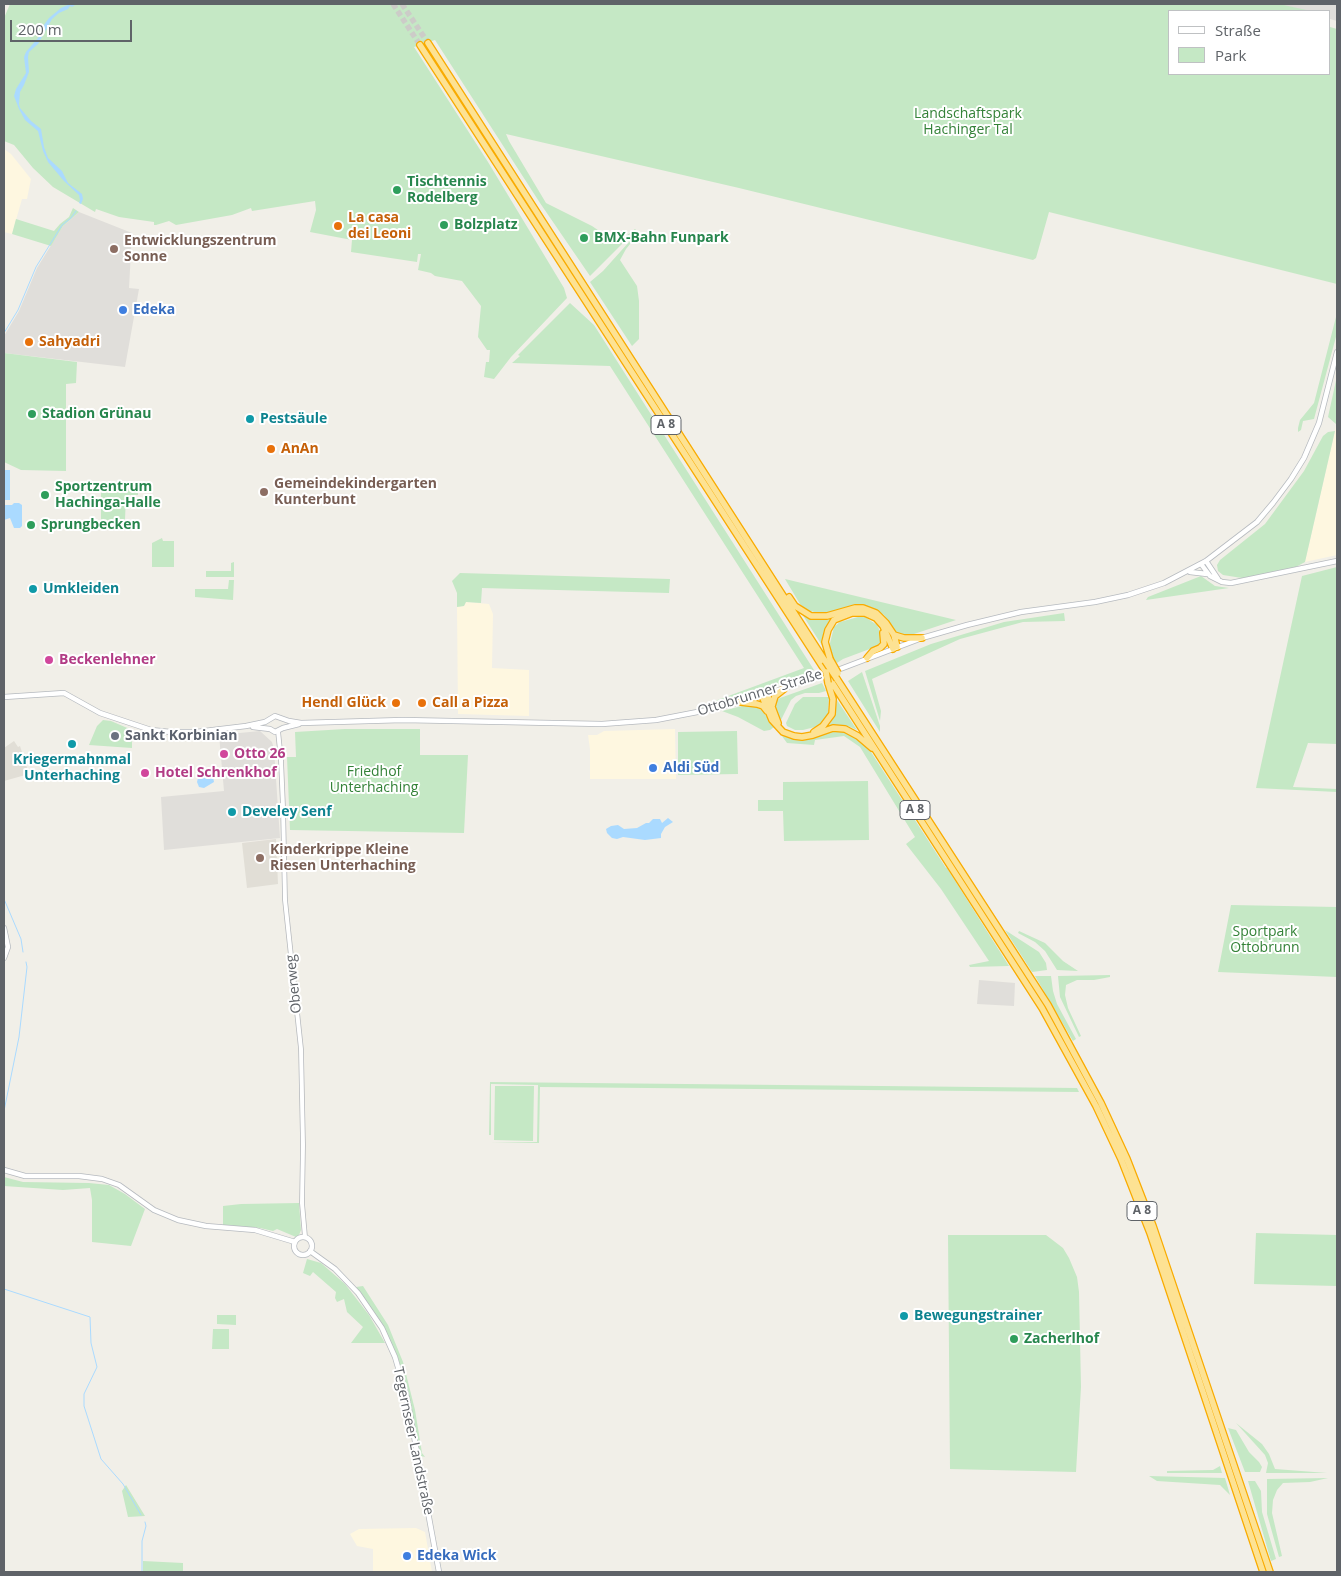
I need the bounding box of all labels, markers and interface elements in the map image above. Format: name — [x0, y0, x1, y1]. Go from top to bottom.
scale bar — [12, 10, 135, 42]
legend — [1168, 10, 1331, 75]
text: 200 m — [18, 19, 62, 39]
text: Straße — [1215, 20, 1261, 40]
text: Park — [1215, 45, 1246, 65]
park label: Landschaftspark Hachinger Tal — [914, 106, 1022, 138]
place label: Tischtennis Rodelberg — [407, 174, 487, 206]
marker: Tischtennis Rodelberg — [391, 184, 403, 196]
place label: La casa dei Leoni — [348, 210, 411, 242]
place label: Bolzplatz — [454, 217, 518, 233]
marker: Bolzplatz — [438, 219, 450, 231]
marker: La casa dei Leoni — [332, 220, 344, 232]
place label: BMX-Bahn Funpark — [594, 230, 729, 246]
marker: BMX-Bahn Funpark — [578, 232, 590, 244]
place label: Entwicklungszentrum Sonne — [124, 233, 276, 266]
marker: Entwicklungszentrum Sonne — [108, 243, 120, 255]
place label: Edeka — [133, 302, 175, 318]
marker: Edeka — [117, 304, 129, 316]
place label: Sahyadri — [39, 334, 100, 350]
marker: Sahyadri — [23, 336, 35, 348]
place label: Stadion Grünau — [42, 406, 151, 422]
marker: Stadion Grünau — [26, 408, 38, 420]
place label: Pestsäule — [260, 411, 327, 427]
marker: Pestsäule — [244, 413, 256, 425]
road number: A 8 — [651, 416, 681, 434]
place label: AnAn — [281, 441, 319, 457]
marker: AnAn — [265, 443, 277, 455]
place label: Gemeindekindergarten Kunterbunt — [274, 476, 437, 508]
place label: Sportzentrum Hachinga-Halle — [55, 479, 161, 512]
marker: Gemeindekindergarten Kunterbunt — [258, 486, 270, 498]
marker: Sportzentrum Hachinga-Halle — [39, 489, 51, 501]
place label: Sprungbecken — [41, 517, 141, 533]
marker: Sprungbecken — [25, 519, 37, 531]
place label: Umkleiden — [43, 581, 119, 597]
marker: Umkleiden — [27, 583, 39, 595]
place label: Beckenlehner — [59, 652, 156, 668]
marker: Beckenlehner — [43, 654, 55, 666]
street label: Ottobrunner Straße — [696, 666, 824, 720]
place label: Hendl Glück — [302, 695, 386, 711]
place label: Call a Pizza — [432, 695, 509, 711]
marker: Hendl Glück — [390, 697, 402, 709]
marker: Call a Pizza — [416, 697, 428, 709]
place label: Sankt Korbinian — [125, 728, 237, 744]
marker: Sankt Korbinian — [109, 730, 121, 742]
marker: Kriegermahnmal Unterhaching — [66, 738, 78, 750]
place label: Otto 26 — [234, 746, 286, 762]
marker: Otto 26 — [218, 748, 230, 760]
place label: Kriegermahnmal Unterhaching — [13, 752, 131, 784]
place label: Aldi Süd — [663, 760, 719, 776]
marker: Aldi Süd — [647, 762, 659, 774]
park label: Friedhof Unterhaching — [330, 764, 418, 796]
place label: Hotel Schrenkhof — [155, 765, 277, 781]
marker: Hotel Schrenkhof — [139, 767, 151, 779]
road number: A 8 — [900, 800, 930, 820]
place label: Develey Senf — [242, 804, 332, 820]
marker: Develey Senf — [226, 806, 238, 818]
place label: Kinderkrippe Kleine Riesen Unterhaching — [270, 842, 416, 874]
marker: Kinderkrippe Kleine Riesen Unterhaching — [254, 852, 266, 864]
park label: Sportpark Ottobrunn — [1230, 924, 1300, 956]
street label: Oberweg — [283, 954, 305, 1014]
road number: A 8 — [1127, 1202, 1157, 1220]
place label: Bewegungstrainer — [914, 1308, 1042, 1324]
marker: Bewegungstrainer — [898, 1310, 910, 1322]
place label: Zacherlhof — [1024, 1331, 1099, 1347]
marker: Zacherlhof — [1008, 1333, 1020, 1345]
street label: Tegernseer Landstraße — [389, 1365, 437, 1517]
place label: Edeka Wick — [417, 1548, 496, 1564]
marker: Edeka Wick — [401, 1550, 413, 1562]

